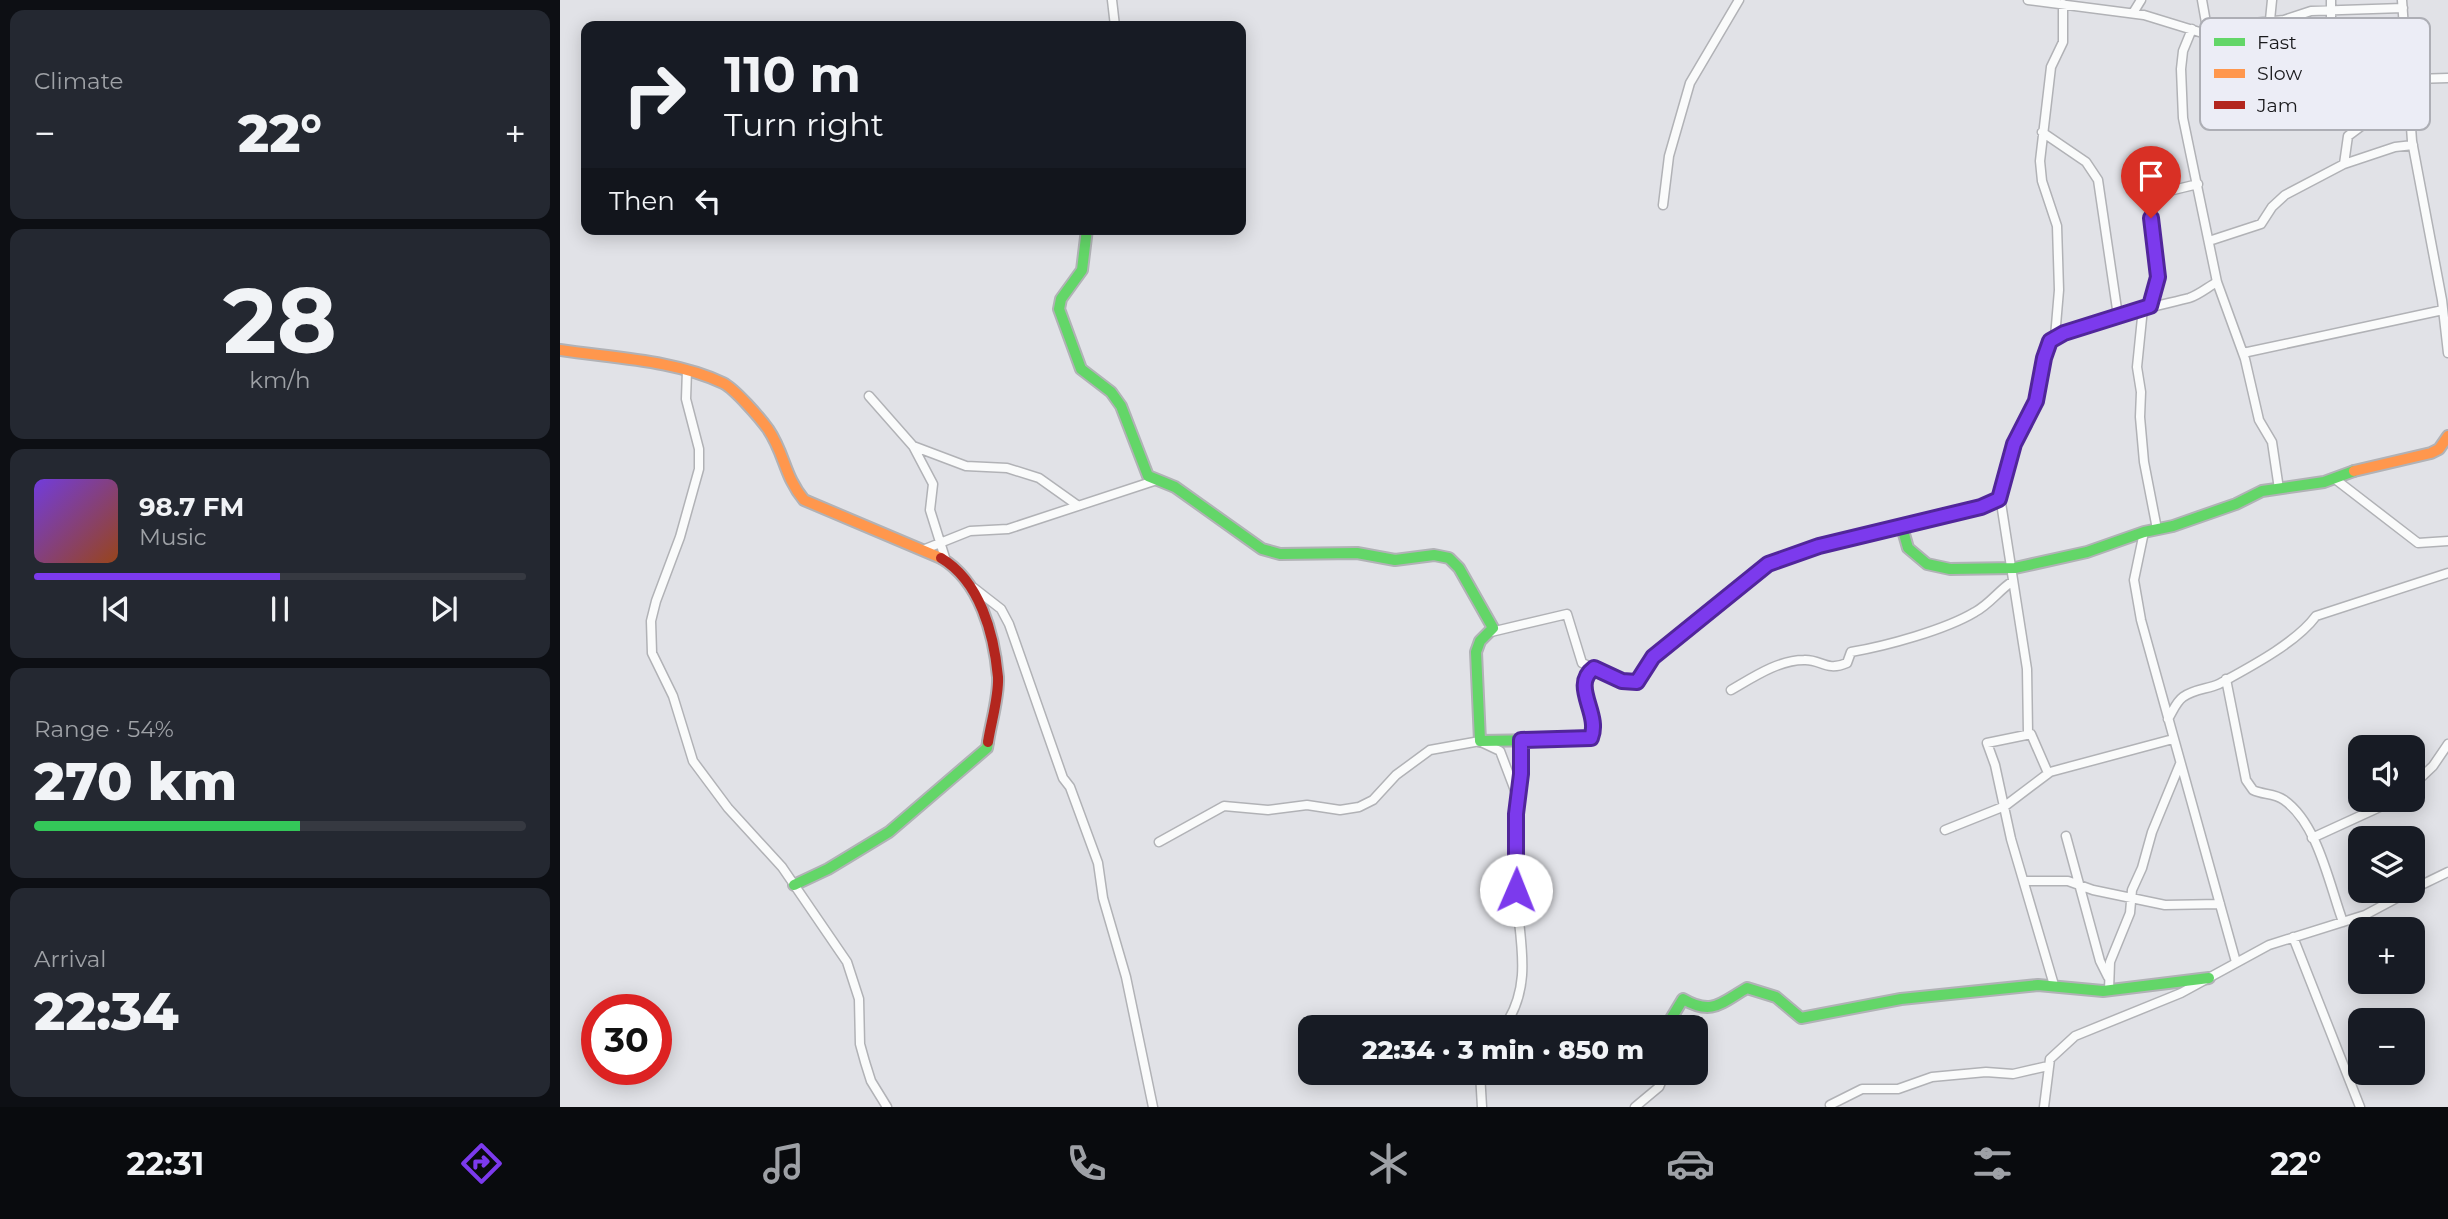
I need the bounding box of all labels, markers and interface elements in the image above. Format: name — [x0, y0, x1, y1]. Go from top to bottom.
legend — [2200, 18, 2430, 130]
text: Fast — [2257, 31, 2297, 54]
text: 110 m — [724, 45, 861, 104]
icon: right — [609, 49, 700, 140]
text: Slow — [2257, 62, 2302, 85]
text: Climate — [34, 67, 123, 95]
text: Jam — [2256, 94, 2298, 117]
text: 22° — [238, 102, 322, 165]
text: Turn right — [724, 105, 884, 144]
text: − — [34, 110, 56, 157]
text: + — [504, 110, 526, 157]
pin — [2121, 146, 2181, 218]
icon: arrive — [2132, 157, 2170, 195]
icon: left — [689, 182, 727, 220]
text: Then — [609, 185, 675, 217]
text: 28 — [223, 265, 337, 376]
text: km/h — [249, 366, 311, 394]
text: 98.7 FM — [139, 491, 244, 523]
text: Music — [139, 523, 207, 551]
icon: previous — [97, 590, 135, 628]
icon: pause — [261, 590, 299, 628]
icon: next — [425, 590, 463, 628]
text: Range · 54% — [34, 715, 174, 743]
map controls — [2348, 735, 2425, 1085]
button: sound — [2348, 735, 2425, 812]
text: 270 km — [34, 750, 237, 813]
button: layers — [2348, 826, 2425, 903]
position arrow — [1479, 853, 1553, 927]
button: + — [2348, 917, 2425, 994]
text: Arrival — [34, 945, 107, 973]
text: 22:34 — [34, 980, 179, 1043]
speed limit sign: 30 — [581, 994, 672, 1085]
button: − — [2348, 1008, 2425, 1085]
text: 22:34 · 3 min · 850 m — [1362, 1034, 1644, 1066]
icon: directions — [457, 1139, 506, 1188]
icon: music — [759, 1139, 808, 1188]
icon: phone — [1062, 1139, 1111, 1188]
icon: climate — [1364, 1139, 1413, 1188]
icon: car — [1666, 1139, 1715, 1188]
icon: filters — [1968, 1139, 2017, 1188]
text: 22:31 — [127, 1144, 204, 1183]
text: 22° — [2270, 1144, 2321, 1183]

